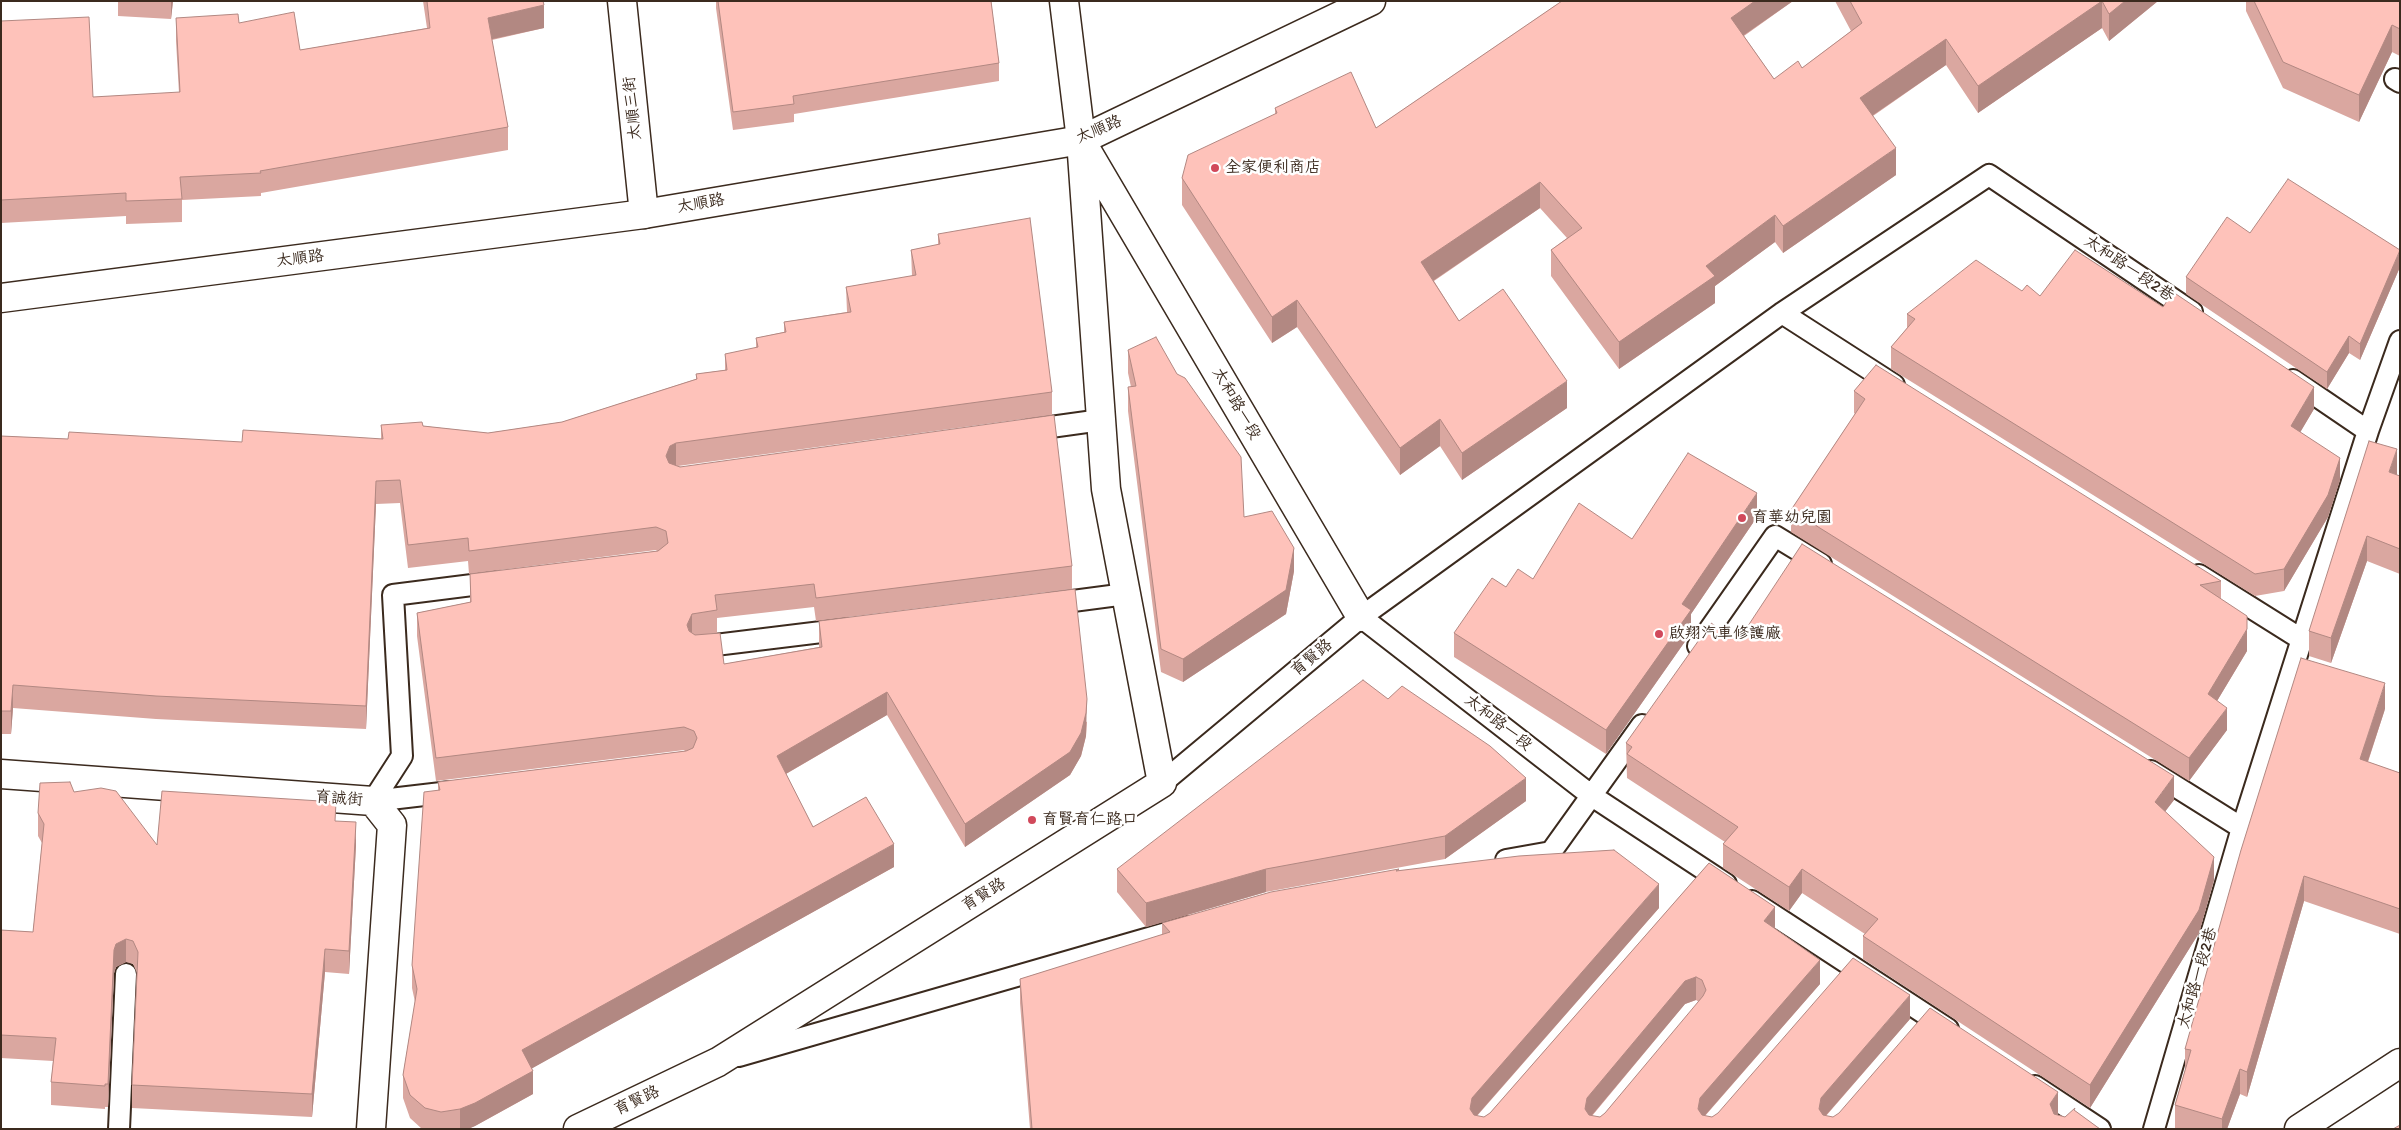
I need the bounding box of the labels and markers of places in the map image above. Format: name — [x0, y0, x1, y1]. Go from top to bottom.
place label: 全家便利商店 — [1225, 158, 1321, 178]
marker: 全家便利商店 — [1209, 162, 1221, 174]
place label: 育華幼兒園 — [1752, 508, 1832, 528]
marker: 育華幼兒園 — [1736, 512, 1748, 524]
place label: 啟翔汽車修護廠 — [1669, 624, 1781, 644]
marker: 啟翔汽車修護廠 — [1653, 628, 1665, 640]
place label: 育賢育仁路口 — [1042, 810, 1138, 830]
marker: 育賢育仁路口 — [1026, 814, 1038, 826]

